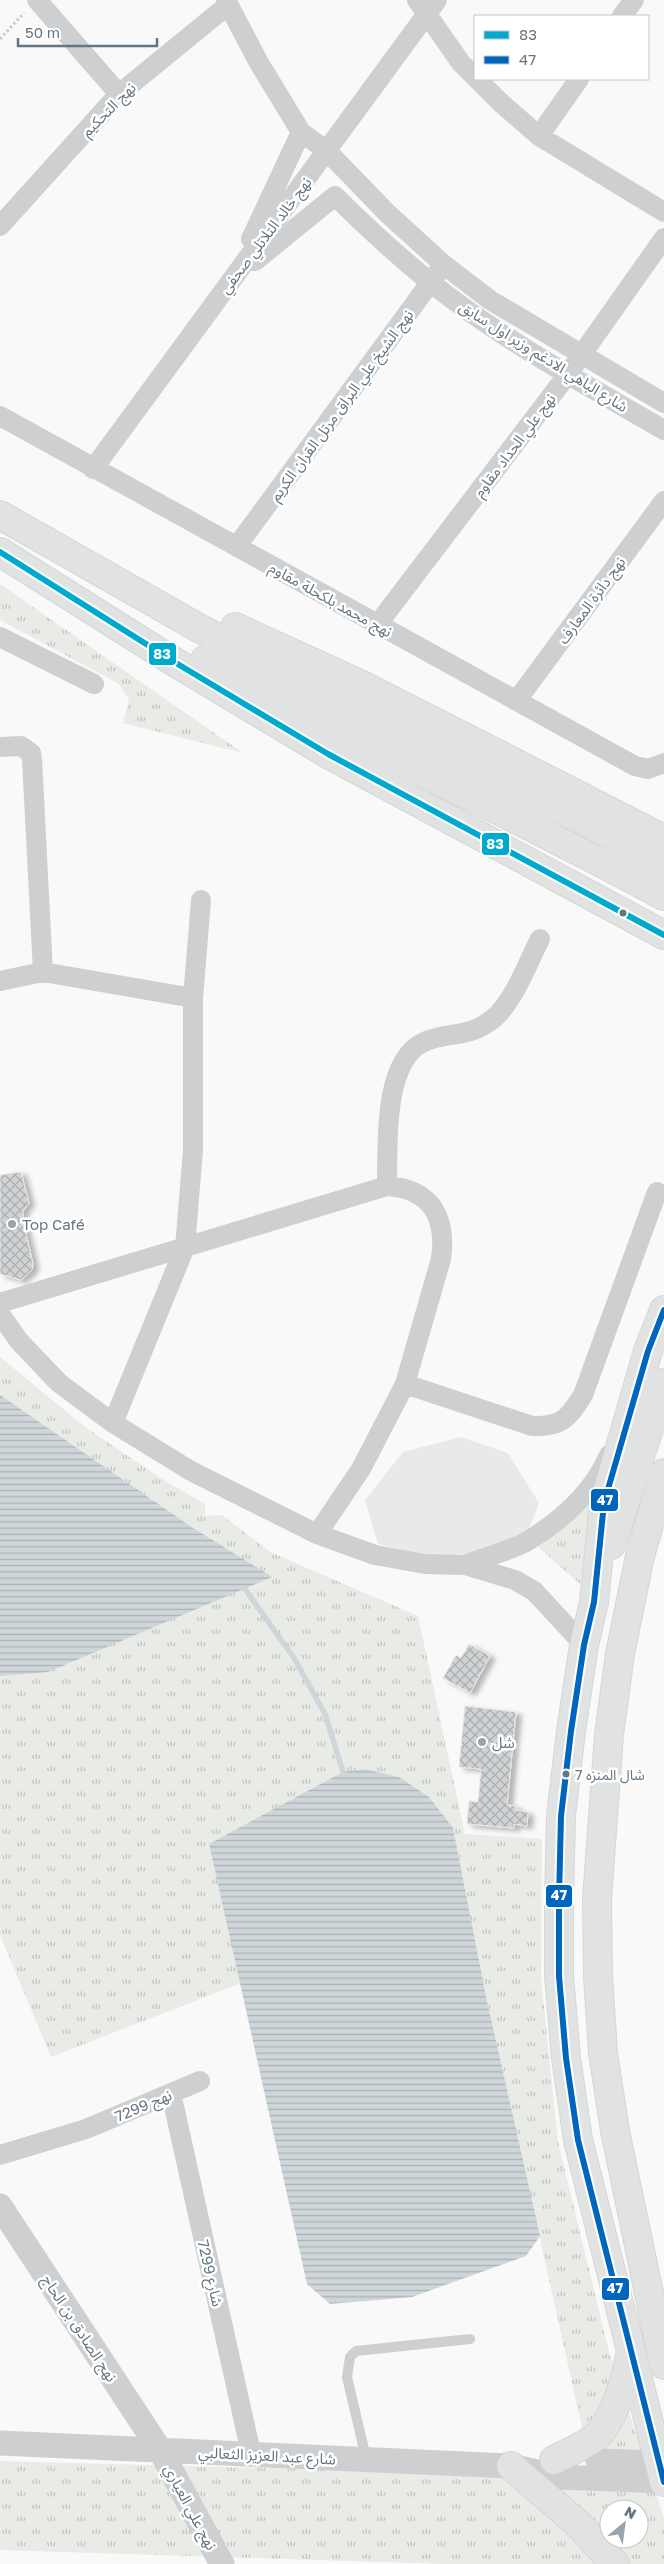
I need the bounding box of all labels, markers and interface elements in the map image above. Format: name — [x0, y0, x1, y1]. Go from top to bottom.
scale bar — [18, 15, 156, 47]
legend — [474, 15, 649, 80]
text: 50 m — [25, 23, 60, 41]
text: 83 — [519, 25, 537, 43]
text: 47 — [519, 50, 536, 68]
street label: نهج التحكيم — [77, 78, 142, 143]
street label: نهج خالد التلاتلي صحفي — [215, 173, 318, 299]
street label: شارع الباهي الادغم وزير اول سابق — [454, 297, 632, 419]
street label: نهج الشيخ علي البراق مرتل القران الكريم — [265, 306, 420, 507]
street label: نهج علي الحداد مقاوم — [469, 390, 562, 503]
street label: نهج دائرة المعارف — [553, 553, 632, 649]
street label: نهج محمد بلكحلة مقاوم — [264, 558, 396, 644]
line badge: 83 — [148, 642, 177, 666]
text: 83 — [153, 645, 171, 662]
line badge: 83 — [481, 832, 510, 856]
text: 83 — [486, 835, 504, 852]
unlabelled marker — [618, 908, 628, 918]
place label: Top Café — [22, 1215, 85, 1233]
marker: Top Café — [6, 1218, 18, 1230]
line badge: 47 — [590, 1488, 619, 1512]
text: 47 — [597, 1491, 614, 1508]
place label: شل — [492, 1733, 515, 1752]
marker: شل — [476, 1736, 488, 1748]
place label: شال المنزه 7 — [575, 1766, 645, 1784]
marker: شال المنزه 7 — [561, 1769, 571, 1779]
line badge: 47 — [545, 1884, 573, 1908]
text: 47 — [551, 1886, 568, 1903]
street label: نهج 7299 — [112, 2085, 176, 2129]
street label: شارع 7299 — [191, 2238, 227, 2309]
street label: نهج الصادق بن الحاج — [35, 2271, 121, 2387]
line badge: 47 — [601, 2277, 630, 2301]
text: 47 — [607, 2279, 624, 2296]
street label: شارع عبد العزيز الثعالبي — [198, 2442, 336, 2472]
street label: نهج علي العياري — [157, 2461, 221, 2555]
north arrow — [599, 2499, 649, 2549]
text: N — [622, 2502, 639, 2522]

